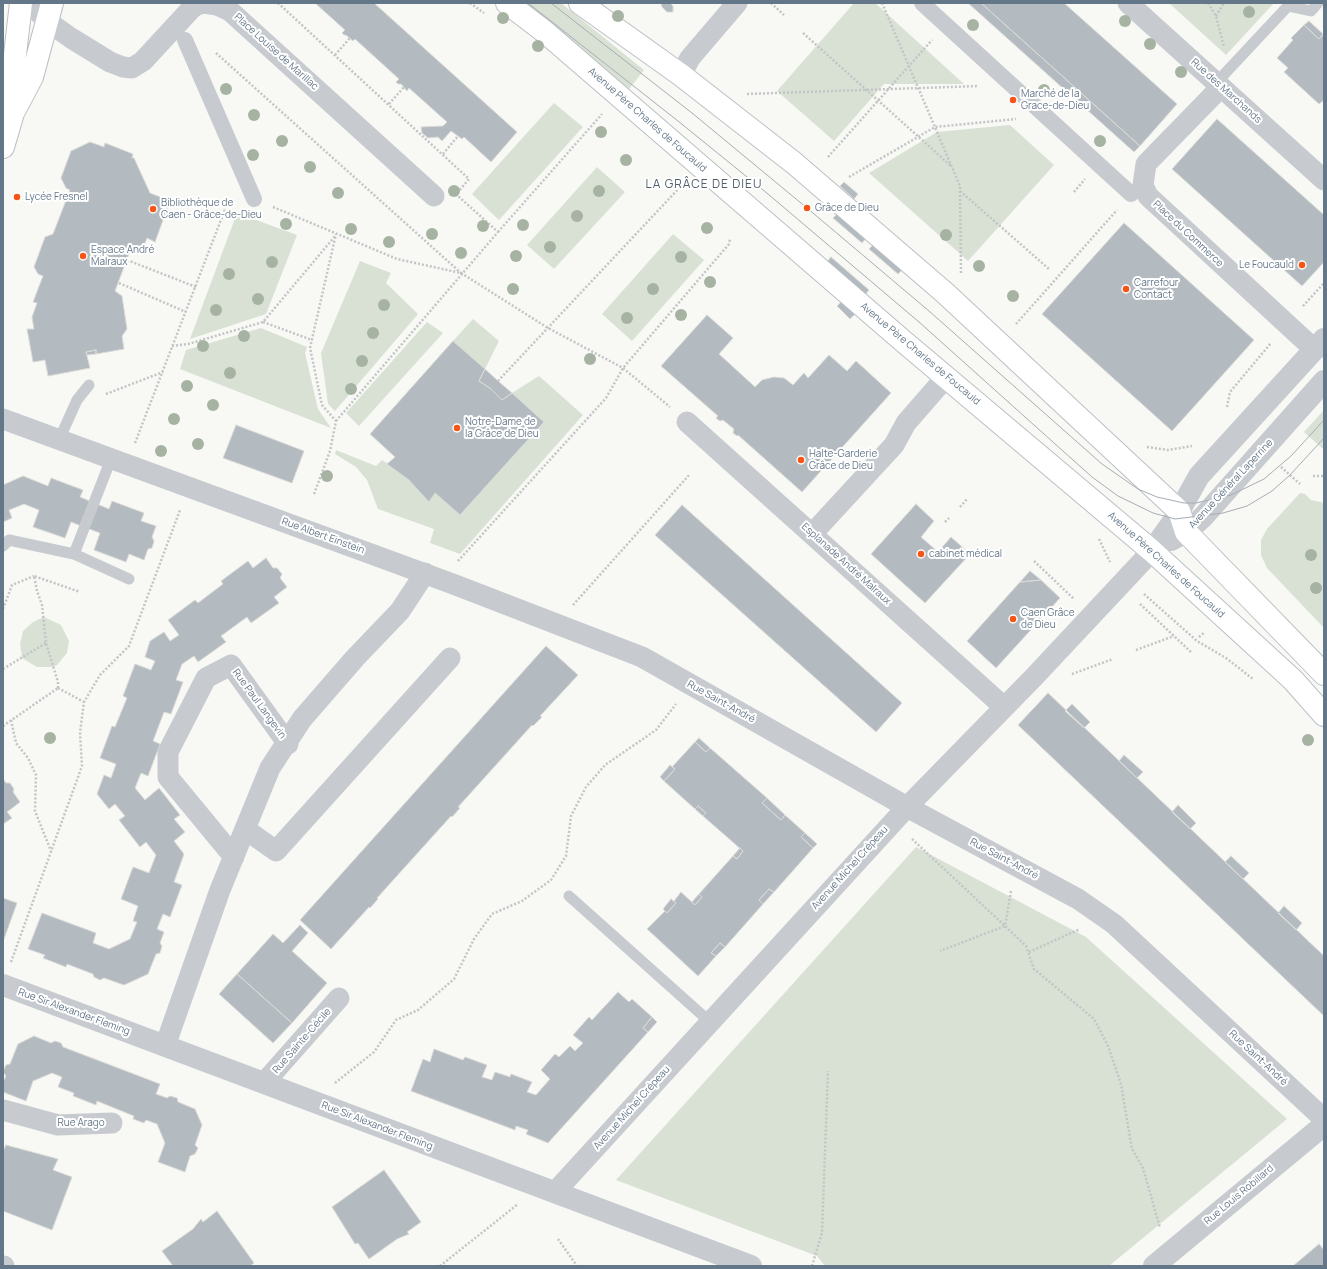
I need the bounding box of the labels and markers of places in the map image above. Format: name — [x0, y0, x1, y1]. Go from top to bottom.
place label: Marché de la Grace-de-Dieu — [1021, 88, 1089, 112]
marker: Marché de la Grace-de-Dieu — [1008, 95, 1018, 105]
place label: Lycée Fresnel — [25, 191, 88, 203]
marker: Lycée Fresnel — [12, 192, 22, 202]
place label: Bibliothèque de Caen - Grâce-de-Dieu — [161, 197, 262, 220]
place label: Grâce de Dieu — [815, 202, 879, 214]
marker: Grâce de Dieu — [802, 203, 812, 213]
marker: Bibliothèque de Caen - Grâce-de-Dieu — [148, 204, 158, 214]
place label: Espace André Malraux — [91, 244, 154, 268]
marker: Espace André Malraux — [78, 251, 88, 261]
place label: Le Foucauld — [1239, 259, 1294, 271]
marker: Le Foucauld — [1297, 260, 1307, 270]
place label: Carrefour Contact — [1134, 277, 1178, 300]
marker: Carrefour Contact — [1121, 284, 1131, 294]
place label: Notre-Dame de la Grâce de Dieu — [465, 416, 539, 440]
marker: Notre-Dame de la Grâce de Dieu — [452, 423, 462, 433]
place label: Halte-Garderie Grâce de Dieu — [809, 448, 877, 472]
marker: Halte-Garderie Grâce de Dieu — [796, 455, 806, 465]
place label: cabinet médical — [929, 548, 1002, 560]
marker: cabinet médical — [916, 549, 926, 559]
place label: Caen Grâce de Dieu — [1021, 607, 1075, 630]
marker: Caen Grâce de Dieu — [1008, 614, 1018, 624]

